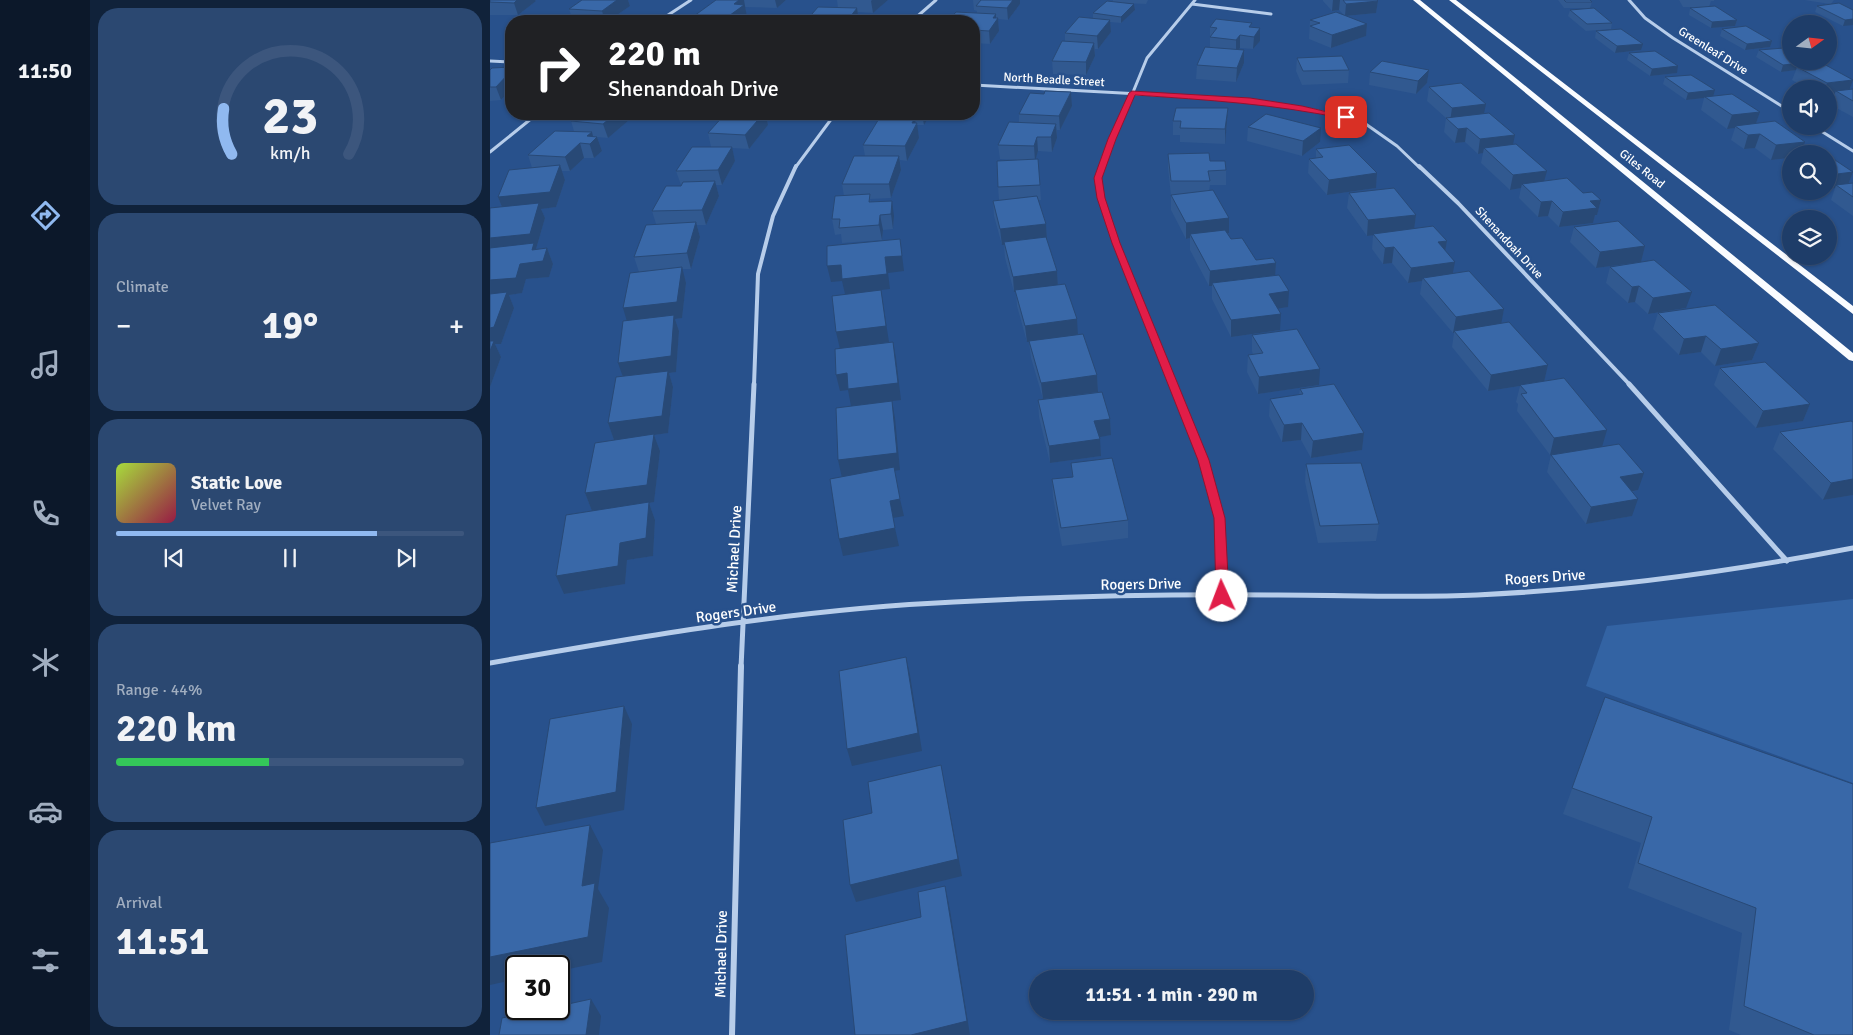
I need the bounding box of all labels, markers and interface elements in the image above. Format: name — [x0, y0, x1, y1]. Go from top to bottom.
north arrow — [1782, 15, 1838, 70]
map controls — [1782, 15, 1837, 265]
street label: Greenleaf Drive — [1675, 24, 1751, 78]
text: 220 m — [608, 32, 701, 75]
icon: right — [525, 35, 590, 100]
text: 11:50 — [18, 57, 72, 84]
street label: North Beadle Street — [1003, 70, 1105, 90]
text: Shenandoah Drive — [608, 75, 779, 102]
button: sound — [1782, 80, 1837, 135]
text: 23 — [262, 84, 318, 148]
pin — [1325, 96, 1367, 138]
icon: arrive — [1332, 103, 1360, 131]
text: km/h — [270, 142, 310, 164]
button: search — [1782, 145, 1837, 200]
street label: Giles Road — [1616, 146, 1668, 192]
icon: directions — [28, 198, 63, 233]
street label: Shenandoah Drive — [1472, 204, 1546, 282]
button: layers — [1782, 210, 1837, 265]
text: Climate — [116, 277, 169, 297]
text: 19° — [262, 302, 318, 349]
text: − — [116, 309, 131, 343]
text: + — [449, 309, 464, 343]
icon: music — [28, 347, 63, 382]
text: Static Love — [191, 471, 282, 495]
text: Velvet Ray — [191, 495, 261, 515]
icon: phone — [28, 496, 63, 531]
street label: Michael Drive — [723, 505, 745, 593]
icon: previous — [160, 544, 188, 572]
icon: pause — [276, 544, 304, 572]
icon: next — [392, 544, 420, 572]
street label: Rogers Drive — [1504, 565, 1586, 589]
position arrow — [1195, 569, 1247, 621]
street label: Rogers Drive — [1100, 574, 1182, 594]
street label: Rogers Drive — [695, 597, 777, 627]
icon: climate — [28, 645, 63, 680]
text: Range · 44% — [116, 680, 202, 700]
text: 220 km — [116, 705, 237, 752]
icon: car — [28, 794, 63, 829]
text: Arrival — [116, 893, 162, 913]
street label: Michael Drive — [711, 910, 731, 998]
text: 11:51 — [116, 918, 209, 965]
icon: filters — [28, 943, 63, 978]
speed limit sign: 30 — [505, 955, 570, 1020]
text: 11:51 · 1 min · 290 m — [1085, 983, 1258, 1007]

